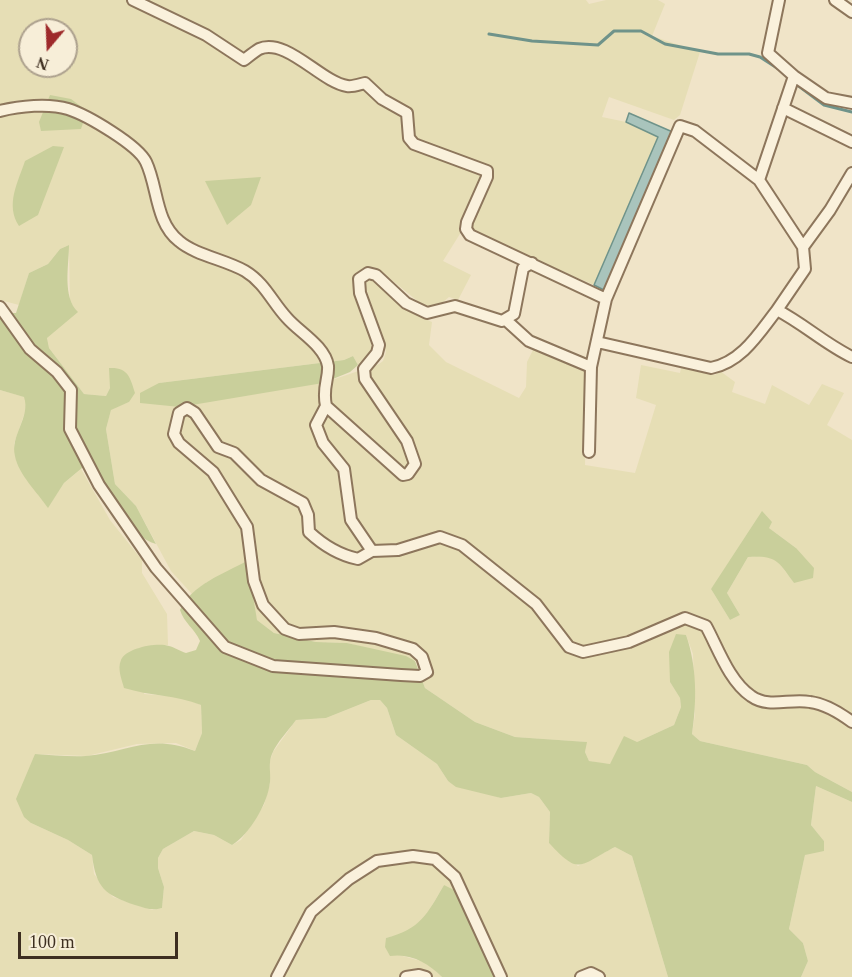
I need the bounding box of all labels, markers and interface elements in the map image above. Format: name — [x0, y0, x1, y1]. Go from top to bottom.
north arrow — [18, 18, 78, 78]
text: N — [34, 54, 51, 74]
scale bar — [21, 920, 182, 958]
text: 100 m — [29, 932, 75, 952]

